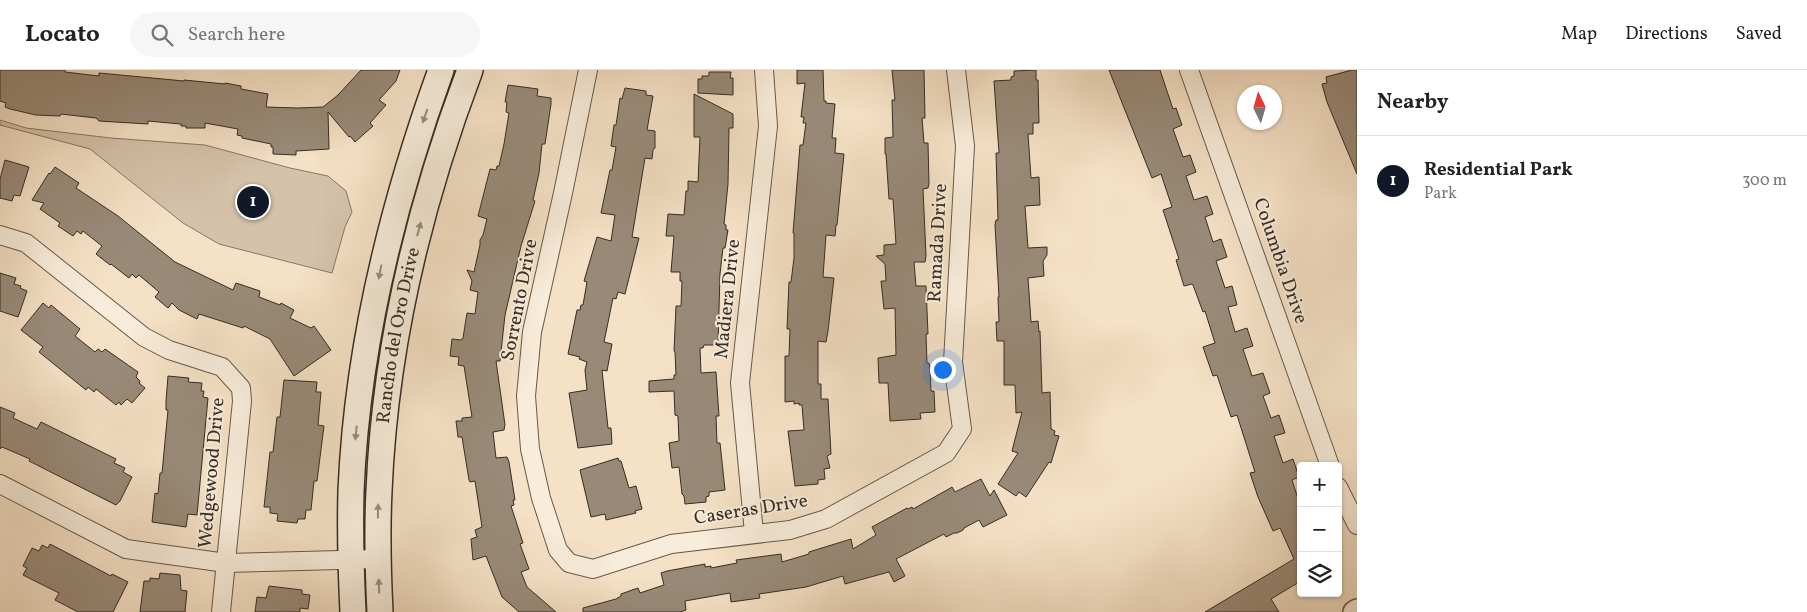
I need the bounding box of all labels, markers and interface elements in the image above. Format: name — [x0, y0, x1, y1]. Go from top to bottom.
search box — [130, 12, 480, 57]
text: Locato — [25, 18, 100, 52]
icon: search — [148, 21, 176, 49]
text: Search here — [188, 22, 285, 48]
text: Map — [1561, 22, 1597, 47]
text: Directions — [1625, 22, 1708, 47]
text: Saved — [1736, 22, 1782, 47]
north arrow — [1237, 85, 1282, 130]
text: Nearby — [1377, 88, 1448, 117]
one-way arrow — [421, 109, 429, 124]
text: Residential Park — [1424, 157, 1573, 183]
text: 1 — [1390, 170, 1396, 192]
text: 300 m — [1742, 170, 1787, 192]
pin: 1 — [237, 183, 269, 221]
street label: Ramada Drive — [922, 183, 954, 303]
text: Park — [1424, 183, 1457, 205]
street label: Columbia Drive — [1246, 195, 1314, 327]
one-way arrow — [415, 222, 423, 237]
street label: Sorrento Drive — [495, 237, 545, 363]
street label: Madiera Drive — [709, 238, 747, 360]
street label: Rancho del Oro Drive — [371, 245, 427, 425]
one-way arrow — [376, 264, 384, 280]
your location — [930, 357, 956, 383]
street label: Wedgewood Drive — [192, 396, 232, 550]
one-way arrow — [352, 425, 360, 441]
map controls — [1297, 462, 1342, 597]
button: + — [1297, 462, 1342, 507]
street label: Caseras Drive — [692, 488, 810, 532]
one-way arrow — [374, 502, 382, 518]
button: − — [1297, 507, 1342, 552]
button: layers — [1297, 552, 1342, 597]
one-way arrow — [375, 577, 383, 593]

